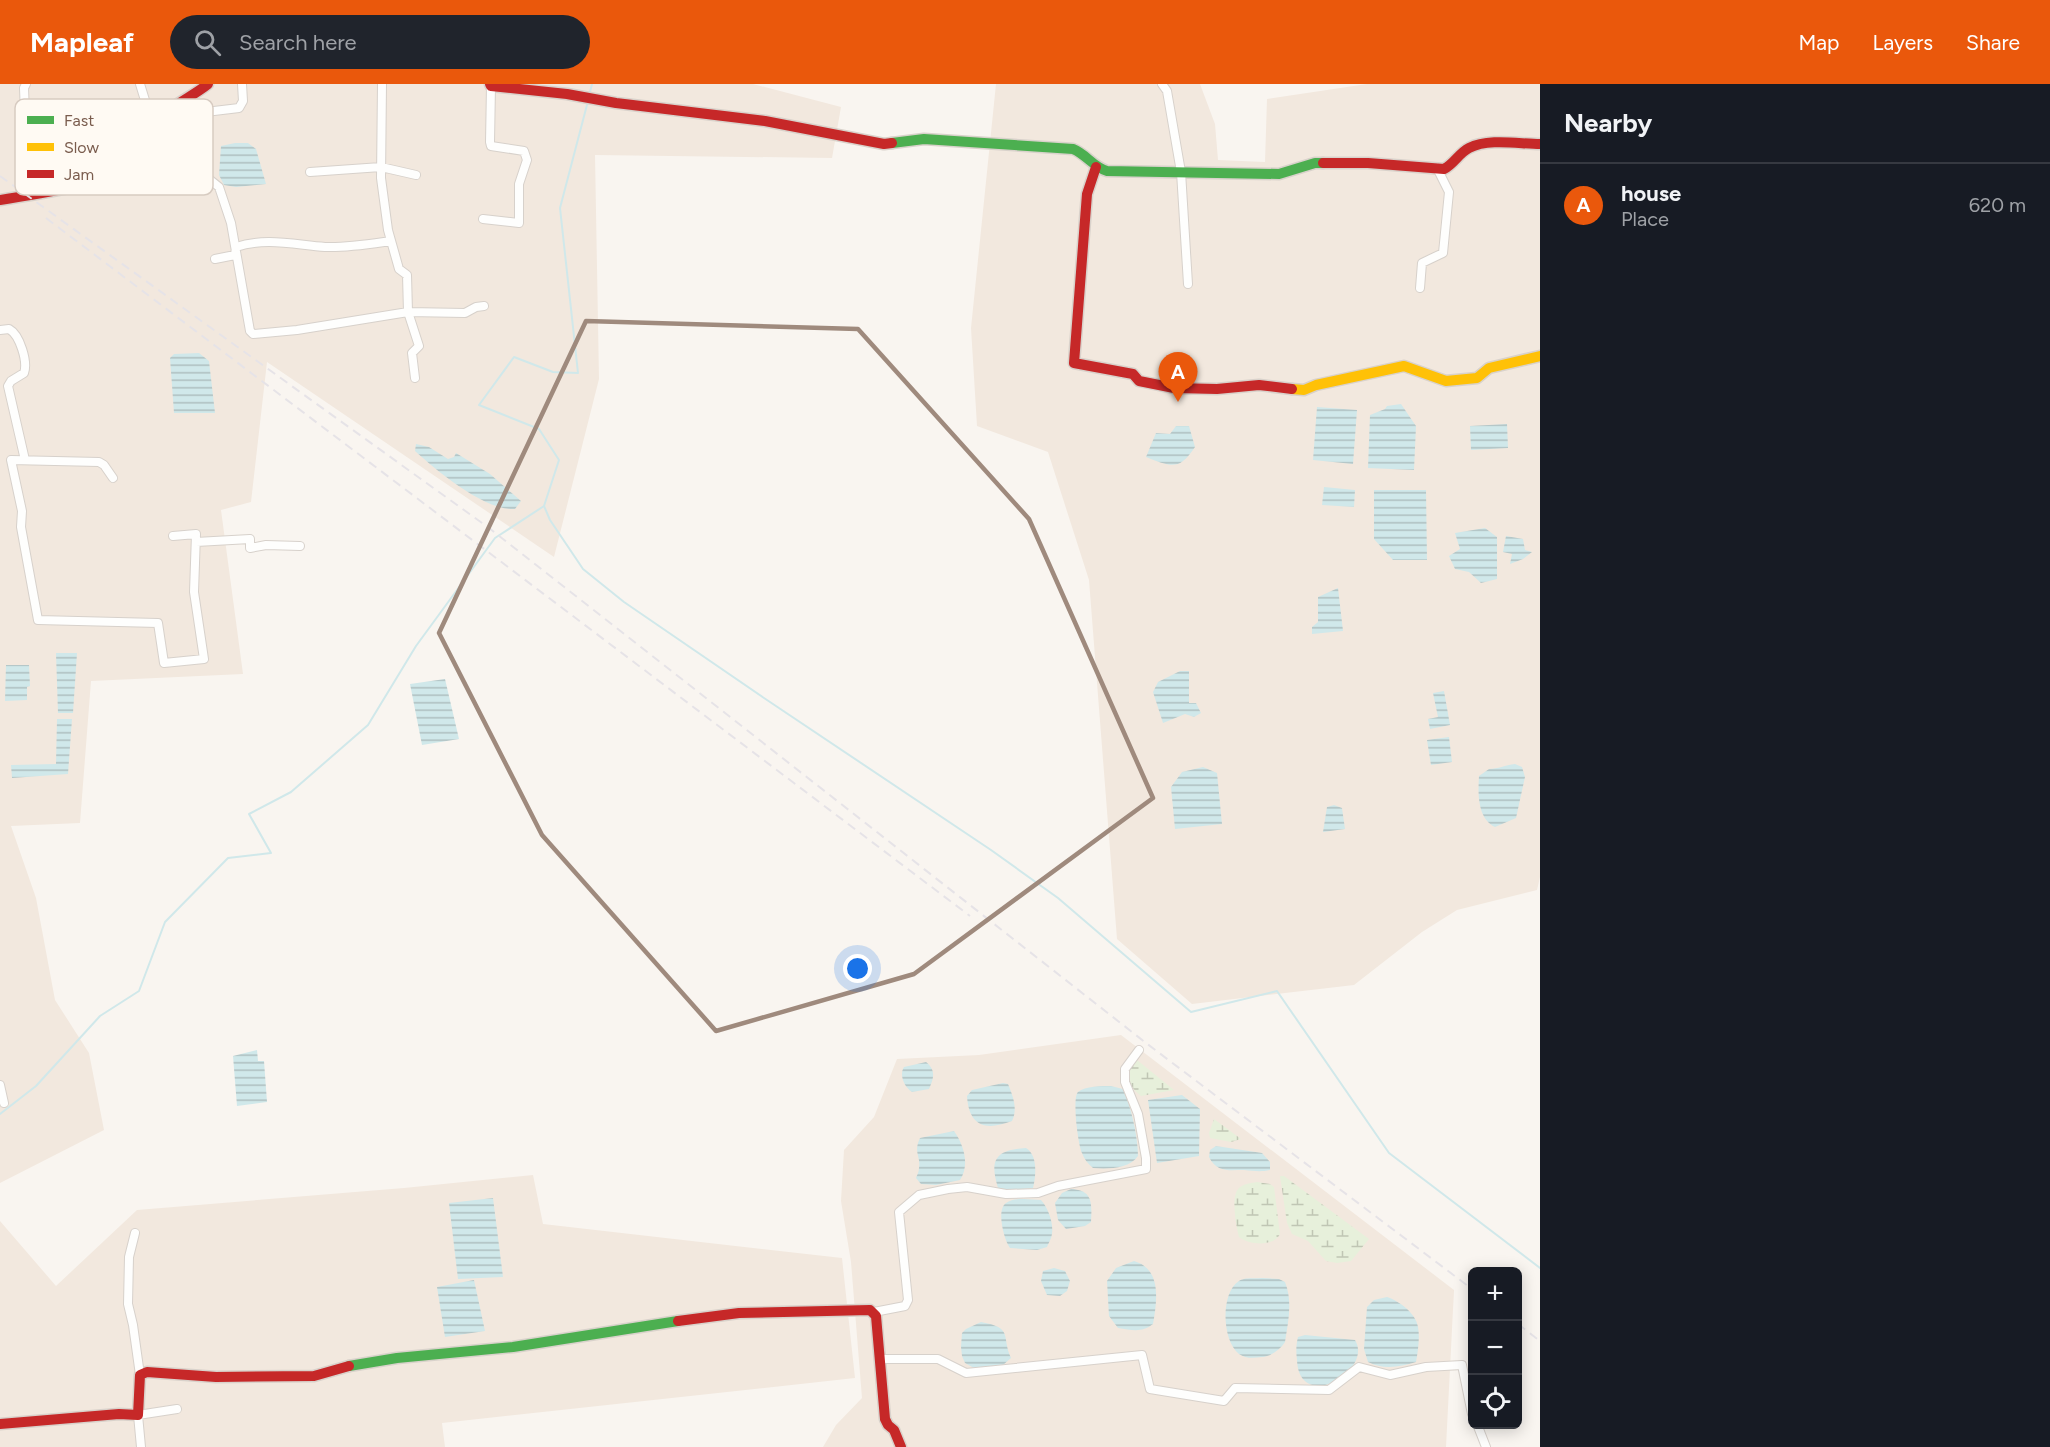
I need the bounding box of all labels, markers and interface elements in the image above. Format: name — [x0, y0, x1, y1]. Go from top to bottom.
search box — [170, 15, 590, 69]
text: Mapleaf — [30, 25, 134, 59]
icon: search — [191, 26, 224, 59]
text: Search here — [239, 29, 357, 56]
text: Map — [1799, 30, 1839, 55]
text: Layers — [1872, 30, 1933, 55]
text: Share — [1966, 30, 2020, 55]
legend — [15, 99, 213, 195]
text: Nearby — [1564, 107, 1652, 139]
text: Fast — [64, 111, 94, 130]
text: Slow — [64, 138, 99, 157]
text: Jam — [64, 165, 94, 184]
text: house — [1621, 180, 1681, 207]
text: A — [1576, 193, 1591, 217]
text: 620 m — [1969, 193, 2026, 217]
text: Place — [1621, 207, 1669, 231]
pin: A — [1158, 352, 1198, 402]
your location — [843, 954, 872, 983]
map controls — [1468, 1267, 1522, 1429]
button: + — [1468, 1267, 1522, 1321]
button: − — [1468, 1321, 1522, 1375]
button: locate — [1468, 1375, 1522, 1429]

